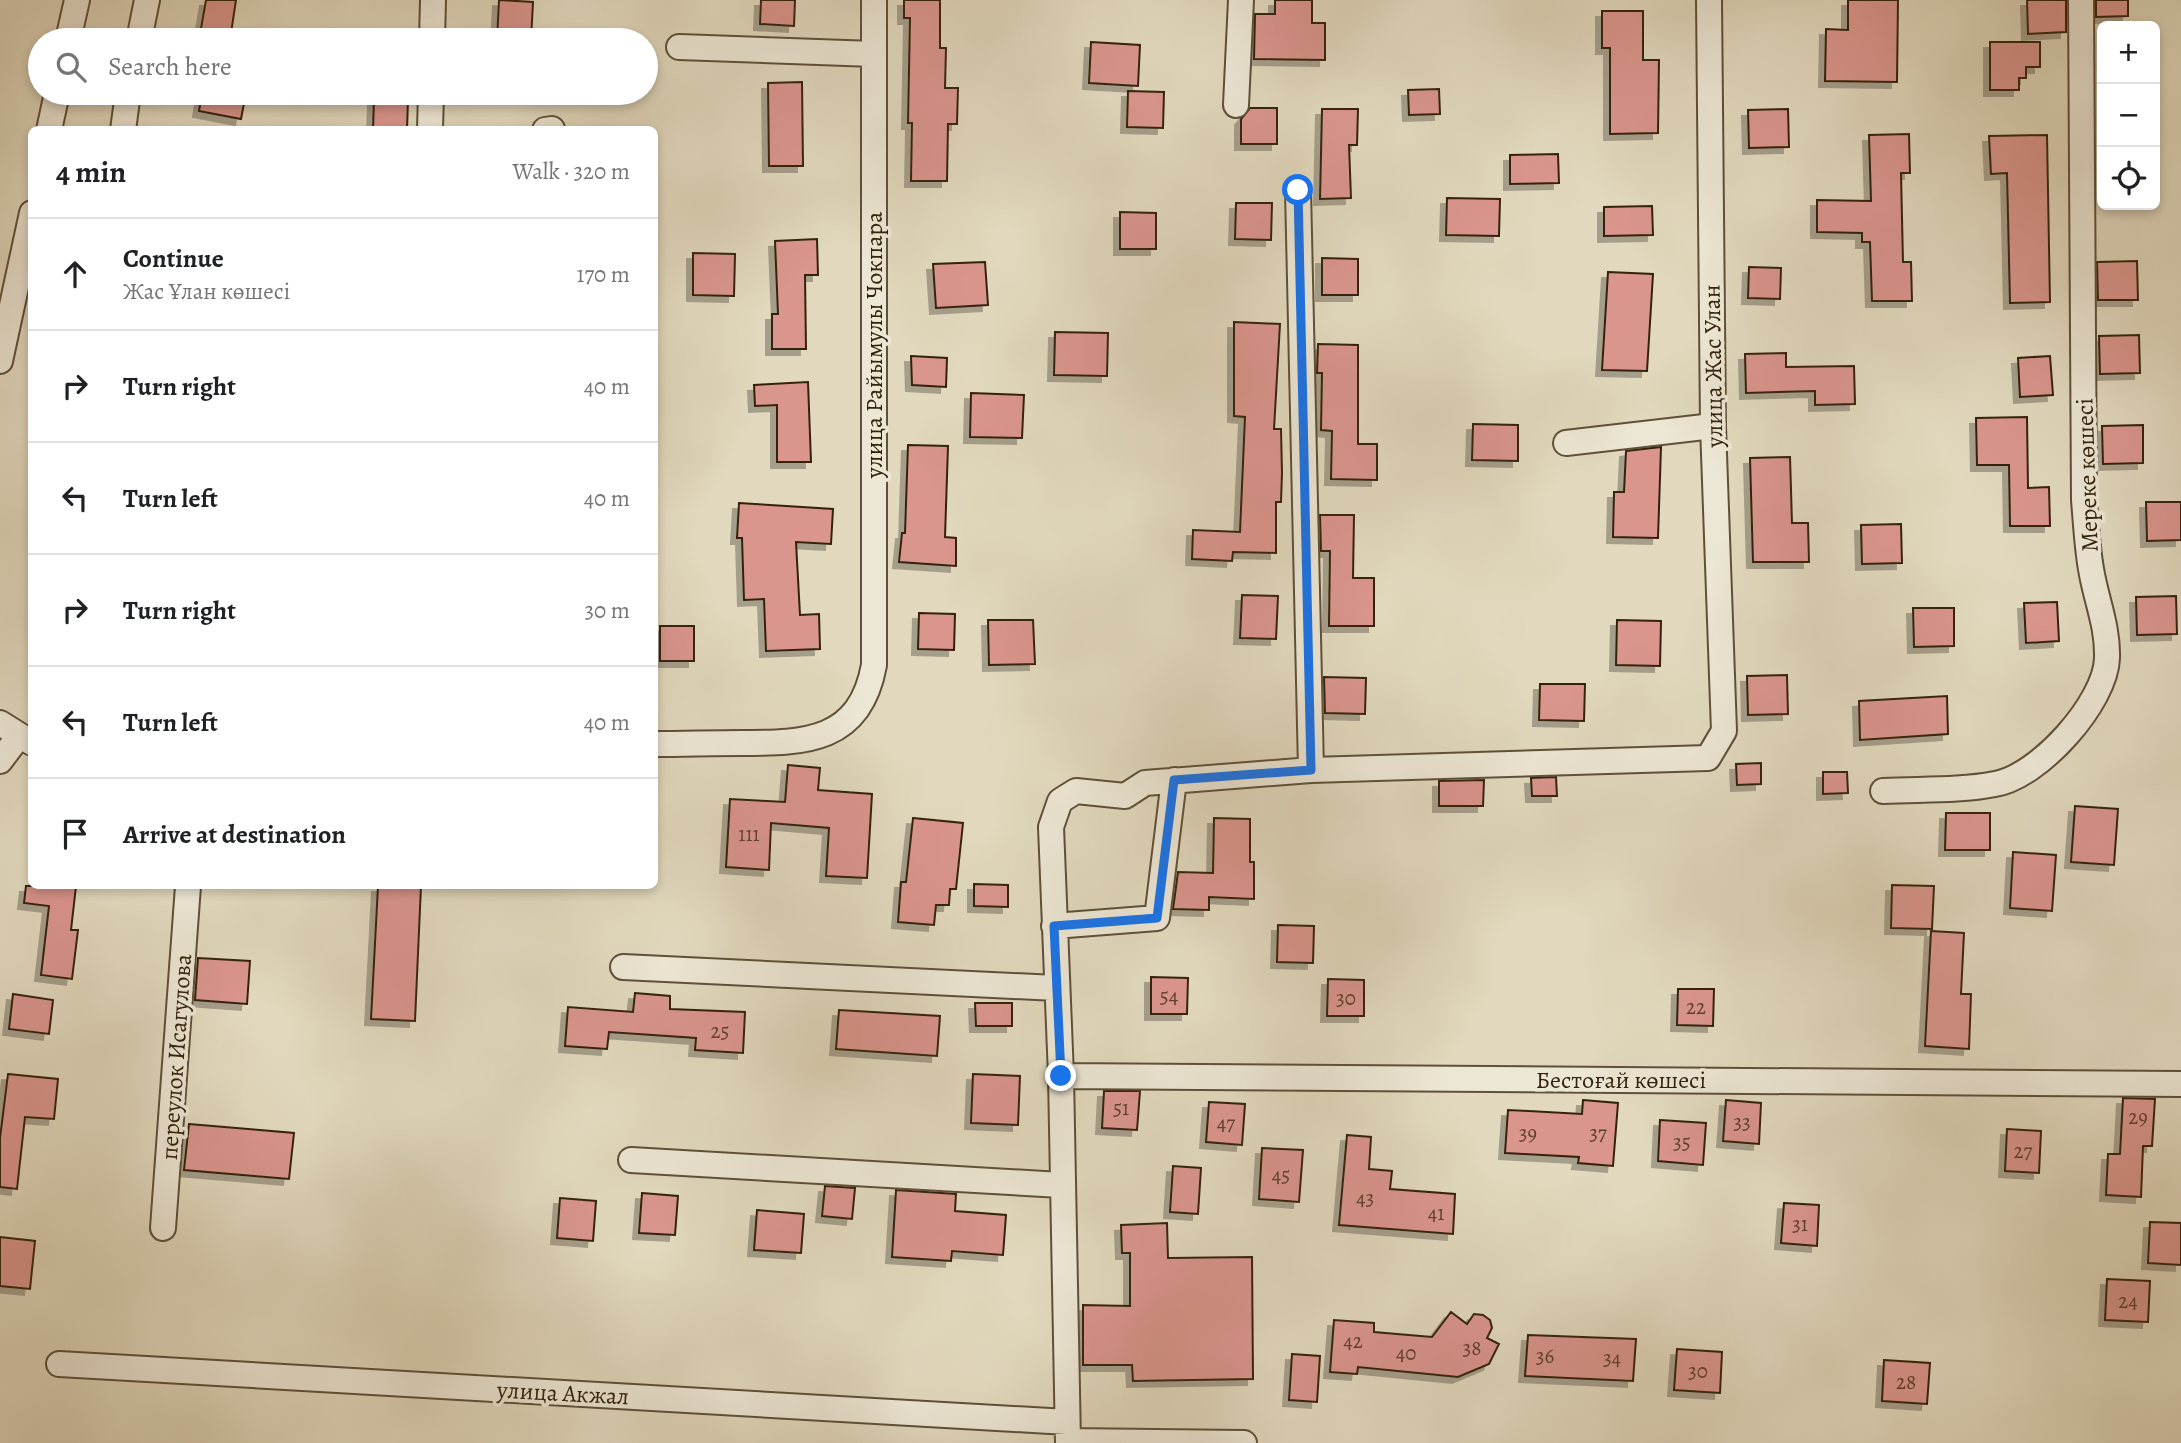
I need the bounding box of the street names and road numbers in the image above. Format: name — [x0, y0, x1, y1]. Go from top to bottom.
street label: улица Райымулы Чокпара — [858, 212, 890, 479]
street label: улица Жас Улан — [1696, 284, 1730, 449]
street label: Мереке көшесі — [2068, 397, 2106, 553]
street label: переулок Исагулова — [153, 953, 199, 1161]
street label: Бестоғай көшесі — [1536, 1064, 1706, 1096]
street label: улица Акжал — [495, 1374, 630, 1412]

